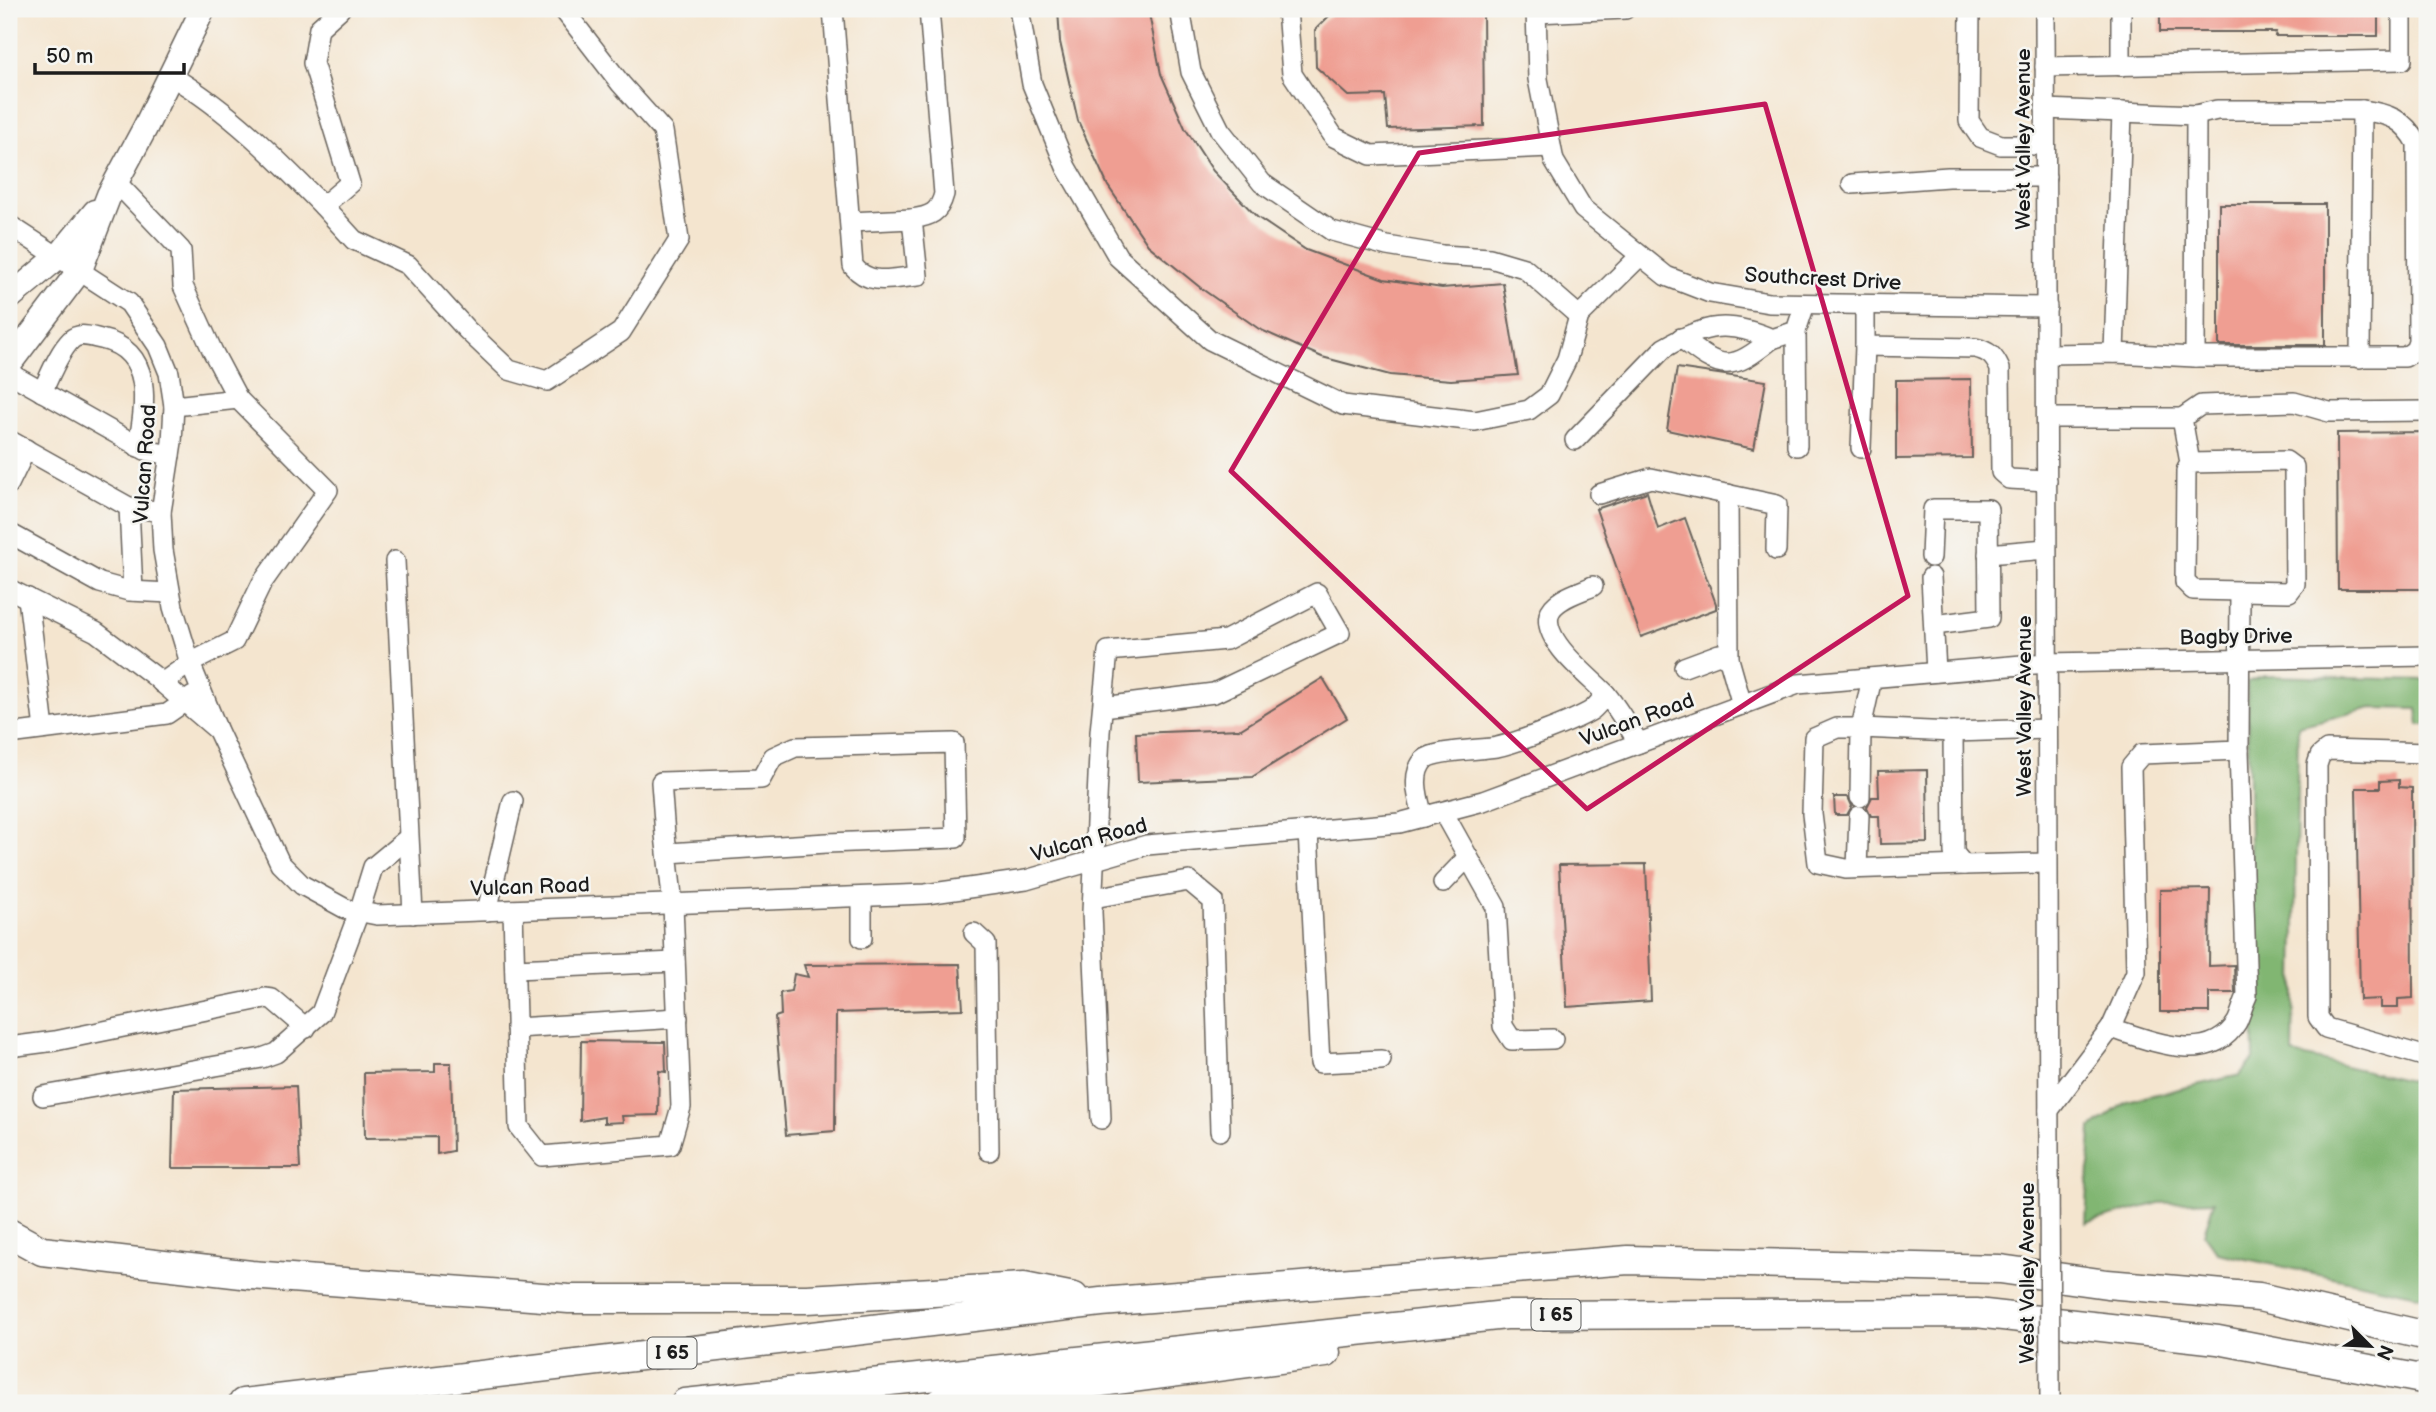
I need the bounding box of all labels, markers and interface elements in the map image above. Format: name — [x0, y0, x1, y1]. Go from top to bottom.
scale bar — [35, 32, 184, 76]
text: 50 m — [46, 44, 93, 69]
street label: West Valley Avenue — [2011, 48, 2036, 230]
street label: Southcrest Drive — [1744, 262, 1902, 296]
street label: Vulcan Road — [128, 403, 162, 525]
street label: West Valley Avenue — [2012, 615, 2037, 797]
street label: Bagby Drive — [2179, 624, 2293, 650]
street label: Vulcan Road — [1576, 688, 1698, 752]
street label: Vulcan Road — [1028, 812, 1150, 868]
street label: Vulcan Road — [470, 872, 590, 902]
street label: West Valley Avenue — [2015, 1182, 2040, 1364]
road number: I 65 — [1532, 1300, 1580, 1330]
north arrow — [2334, 1310, 2404, 1380]
road number: I 65 — [648, 1338, 696, 1368]
text: N — [2371, 1341, 2398, 1364]

